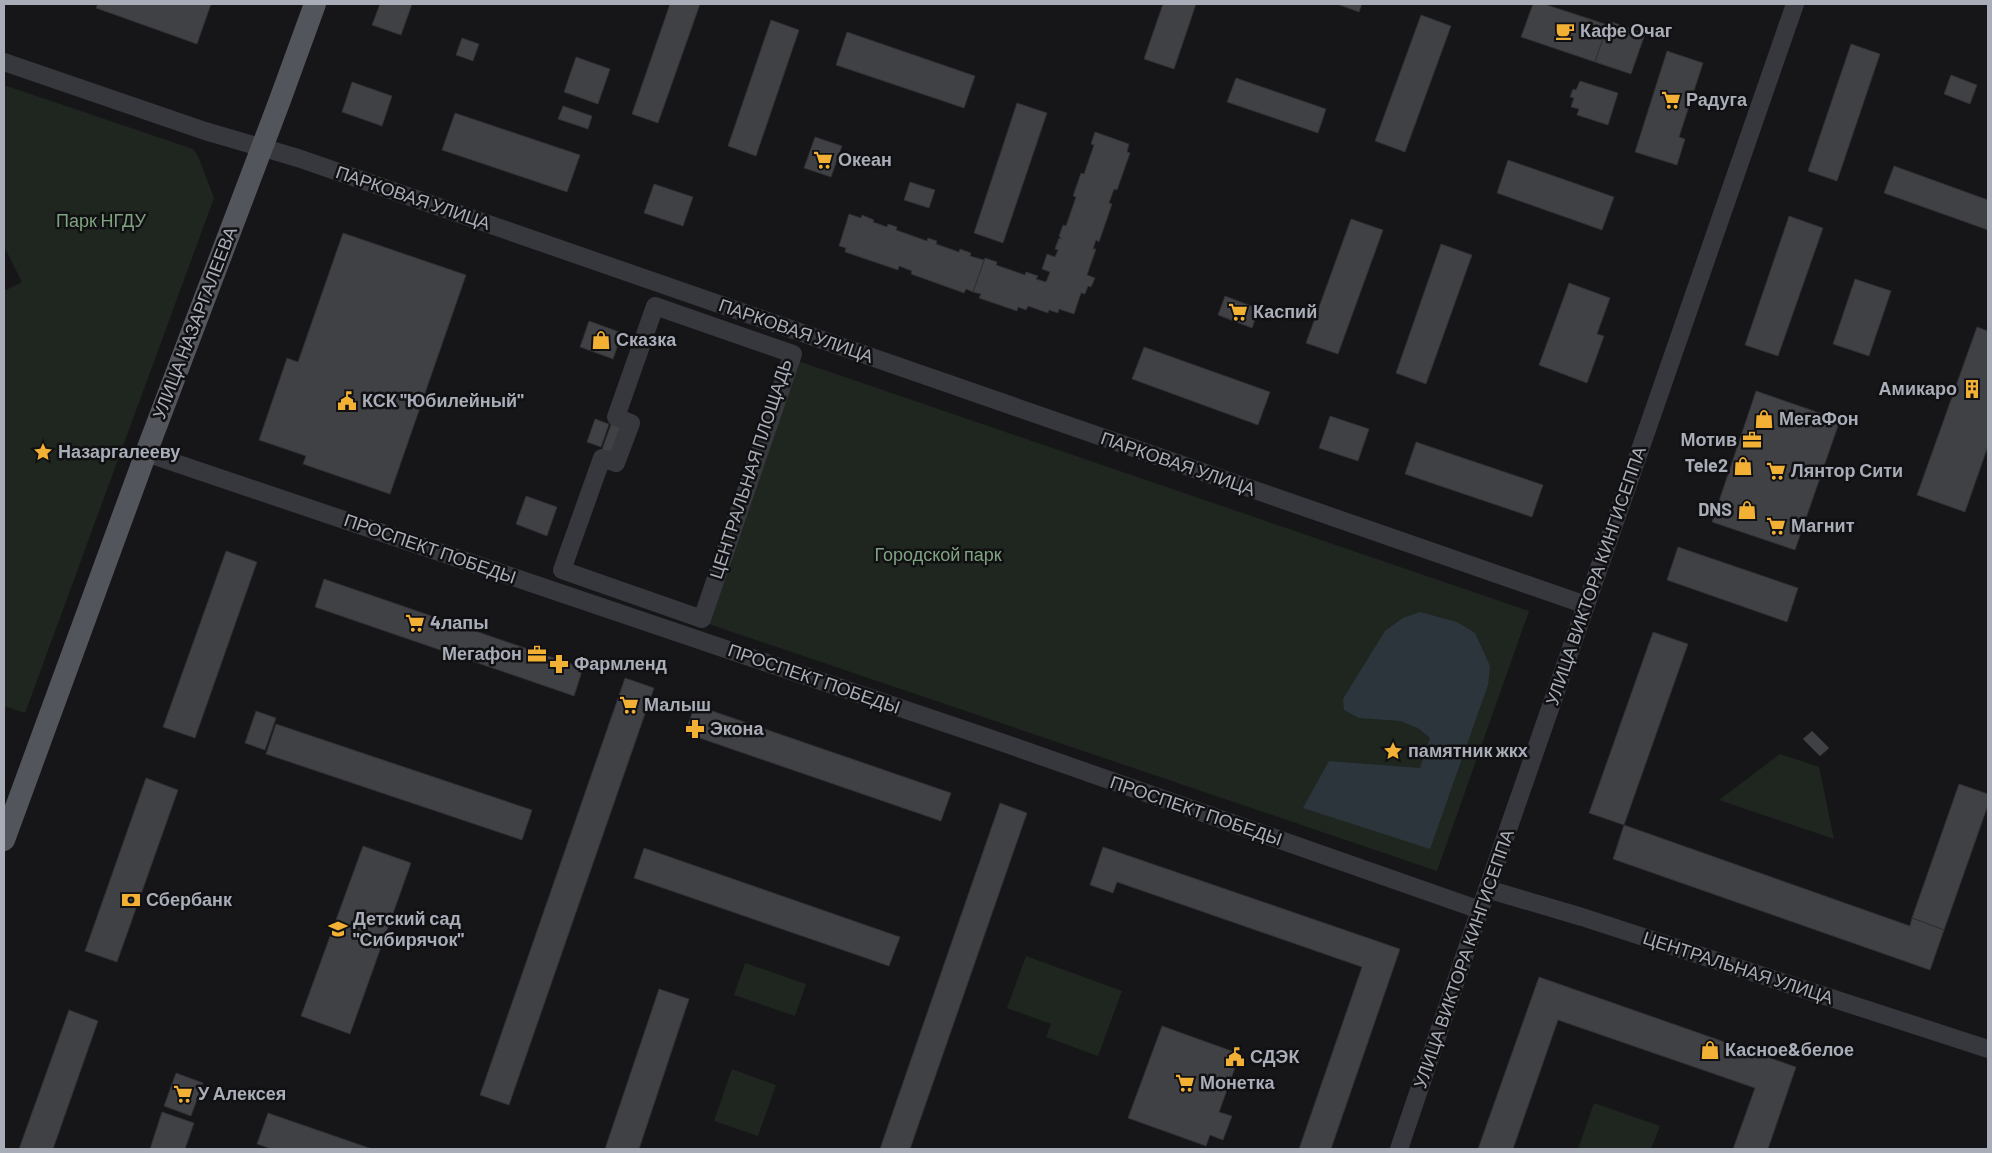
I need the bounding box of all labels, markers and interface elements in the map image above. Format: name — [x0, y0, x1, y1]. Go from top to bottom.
place label: Кафе Очаг — [1580, 19, 1673, 41]
cafe icon: Кафе Очаг — [1554, 20, 1576, 42]
place label: Радуга — [1686, 88, 1748, 110]
supermarket icon: Радуга — [1660, 89, 1682, 111]
place label: Океан — [838, 148, 892, 170]
supermarket icon: Океан — [812, 149, 834, 171]
street label: ПАРКОВАЯ УЛИЦА — [333, 160, 494, 234]
park label: Парк НГДУ — [56, 209, 146, 231]
street label: УЛИЦА НАЗАРГАЛЕЕВА — [147, 223, 241, 422]
street label: ПАРКОВАЯ УЛИЦА — [716, 293, 877, 367]
place label: Каспий — [1253, 300, 1317, 322]
supermarket icon: Каспий — [1227, 301, 1249, 323]
place label: Сказка — [616, 328, 677, 350]
shop icon: Сказка — [590, 329, 612, 351]
street label: ЦЕНТРАЛЬНАЯ ПЛОЩАДЬ — [704, 356, 796, 581]
place label: Амикаро — [1879, 377, 1957, 399]
building icon: Амикаро — [1961, 378, 1983, 400]
place label: КСК "Юбилейный" — [362, 389, 524, 411]
public building icon: КСК "Юбилейный" — [336, 390, 358, 412]
place label: МегаФон — [1779, 407, 1859, 429]
shop icon: МегаФон — [1753, 408, 1775, 430]
street label: ПАРКОВАЯ УЛИЦА — [1098, 426, 1259, 500]
place label: Мотив — [1681, 428, 1737, 450]
office icon: Мотив — [1741, 429, 1763, 451]
place label: Назаргалееву — [58, 440, 180, 462]
place icon: Назаргалееву — [32, 441, 54, 463]
street label: УЛИЦА ВИКТОРА КИНГИСЕППА — [1540, 443, 1650, 708]
place label: Tele2 — [1685, 454, 1728, 476]
shop icon: Tele2 — [1732, 455, 1754, 477]
place label: Лянтор Сити — [1791, 459, 1903, 481]
supermarket icon: Лянтор Сити — [1765, 460, 1787, 482]
place label: DNS — [1698, 498, 1732, 520]
shop icon: DNS — [1736, 499, 1758, 521]
street label: ПРОСПЕКТ ПОБЕДЫ — [341, 508, 519, 588]
place label: Магнит — [1791, 514, 1855, 536]
supermarket icon: Магнит — [1765, 515, 1787, 537]
park label: Городской парк — [874, 543, 1002, 565]
place label: 4лапы — [430, 611, 489, 633]
supermarket icon: 4лапы — [404, 612, 426, 634]
street label: ПРОСПЕКТ ПОБЕДЫ — [725, 638, 903, 718]
place label: Мегафон — [442, 642, 522, 664]
office icon: Мегафон — [526, 643, 548, 665]
place label: Фармленд — [574, 652, 668, 674]
pharmacy icon: Фармленд — [548, 653, 570, 675]
place label: Малыш — [644, 693, 711, 715]
supermarket icon: Малыш — [618, 694, 640, 716]
place label: Экона — [710, 717, 764, 739]
pharmacy icon: Экона — [684, 718, 706, 740]
place label: памятник жкх — [1408, 739, 1528, 761]
place icon: памятник жкх — [1382, 740, 1404, 762]
street label: ПРОСПЕКТ ПОБЕДЫ — [1107, 770, 1285, 850]
street label: УЛИЦА ВИКТОРА КИНГИСЕППА — [1408, 826, 1518, 1091]
place label: Сбербанк — [146, 888, 233, 910]
bank icon: Сбербанк — [120, 889, 142, 911]
place label: Детский сад "Сибирячок" — [353, 907, 464, 950]
school or university icon: Детский сад "Сибирячок" — [327, 918, 349, 940]
street label: ЦЕНТРАЛЬНАЯ УЛИЦА — [1640, 926, 1836, 1008]
place label: Касное&белое — [1725, 1038, 1854, 1060]
shop icon: Касное&белое — [1699, 1039, 1721, 1061]
place label: СДЭК — [1250, 1045, 1300, 1067]
public building icon: СДЭК — [1224, 1046, 1246, 1068]
place label: Монетка — [1200, 1071, 1275, 1093]
supermarket icon: Монетка — [1174, 1072, 1196, 1094]
place label: У Алексея — [198, 1082, 286, 1104]
supermarket icon: У Алексея — [172, 1083, 194, 1105]

